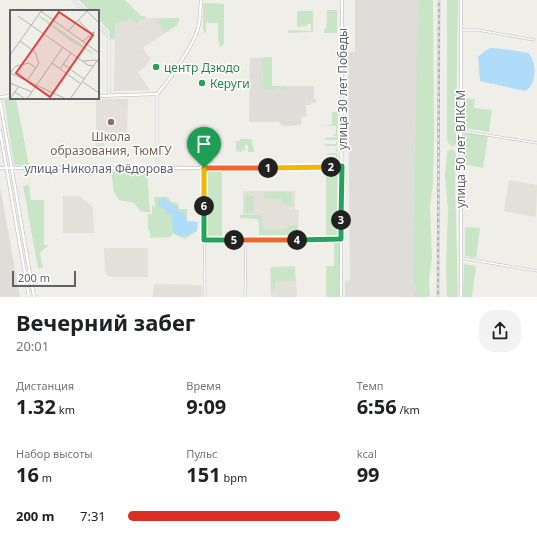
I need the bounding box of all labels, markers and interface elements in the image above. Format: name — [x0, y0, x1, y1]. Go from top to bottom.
inset map — [10, 10, 99, 99]
street label: улица 30 лет Победы — [334, 28, 351, 150]
place label: центр Дзюдо — [164, 59, 240, 76]
marker: центр Дзюдо — [151, 62, 161, 72]
place label: Керуги — [210, 75, 250, 92]
marker: Керуги — [197, 78, 207, 88]
street label: улица 50 лет ВЛКСМ — [452, 90, 469, 208]
marker: Школа образования, ТюмГУ — [106, 117, 116, 127]
pin — [187, 127, 221, 168]
place label: Школа образования, ТюмГУ — [50, 128, 172, 159]
icon: arrive — [193, 133, 215, 155]
pin: 2 — [321, 157, 341, 177]
pin: 1 — [258, 158, 278, 178]
text: 2 — [328, 159, 334, 174]
street label: улица Николая Фёдорова — [24, 160, 174, 177]
text: 1 — [265, 160, 271, 175]
pin: 6 — [194, 196, 214, 216]
text: 6 — [201, 198, 207, 213]
pin: 3 — [331, 210, 351, 230]
text: 3 — [338, 212, 344, 227]
pin: 5 — [224, 230, 244, 250]
pin: 4 — [287, 230, 307, 250]
text: 5 — [231, 232, 237, 247]
text: 4 — [294, 232, 300, 247]
scale bar — [12, 269, 76, 288]
text: 200 m — [18, 270, 50, 285]
text: Вечерний забег — [16, 307, 195, 337]
button: share — [479, 310, 521, 352]
text: 20:01 — [16, 337, 49, 355]
text: Дистанция — [16, 378, 74, 393]
text: Время — [186, 378, 221, 393]
text: Темп — [357, 378, 384, 393]
text: 1.32 — [16, 393, 56, 420]
text: 9:09 — [186, 393, 226, 420]
text: 6:56 — [357, 393, 397, 420]
text: km — [56, 402, 75, 417]
text: /km — [397, 402, 420, 417]
text: Набор высоты — [16, 446, 93, 461]
text: Пульс — [186, 446, 217, 461]
text: kcal — [357, 446, 377, 461]
text: 16 — [16, 461, 39, 488]
text: 151 — [186, 461, 221, 488]
text: 99 — [357, 461, 380, 488]
text: m — [39, 470, 52, 485]
text: bpm — [221, 470, 247, 485]
text: 200 m — [16, 507, 54, 525]
text: 7:31 — [80, 507, 106, 525]

